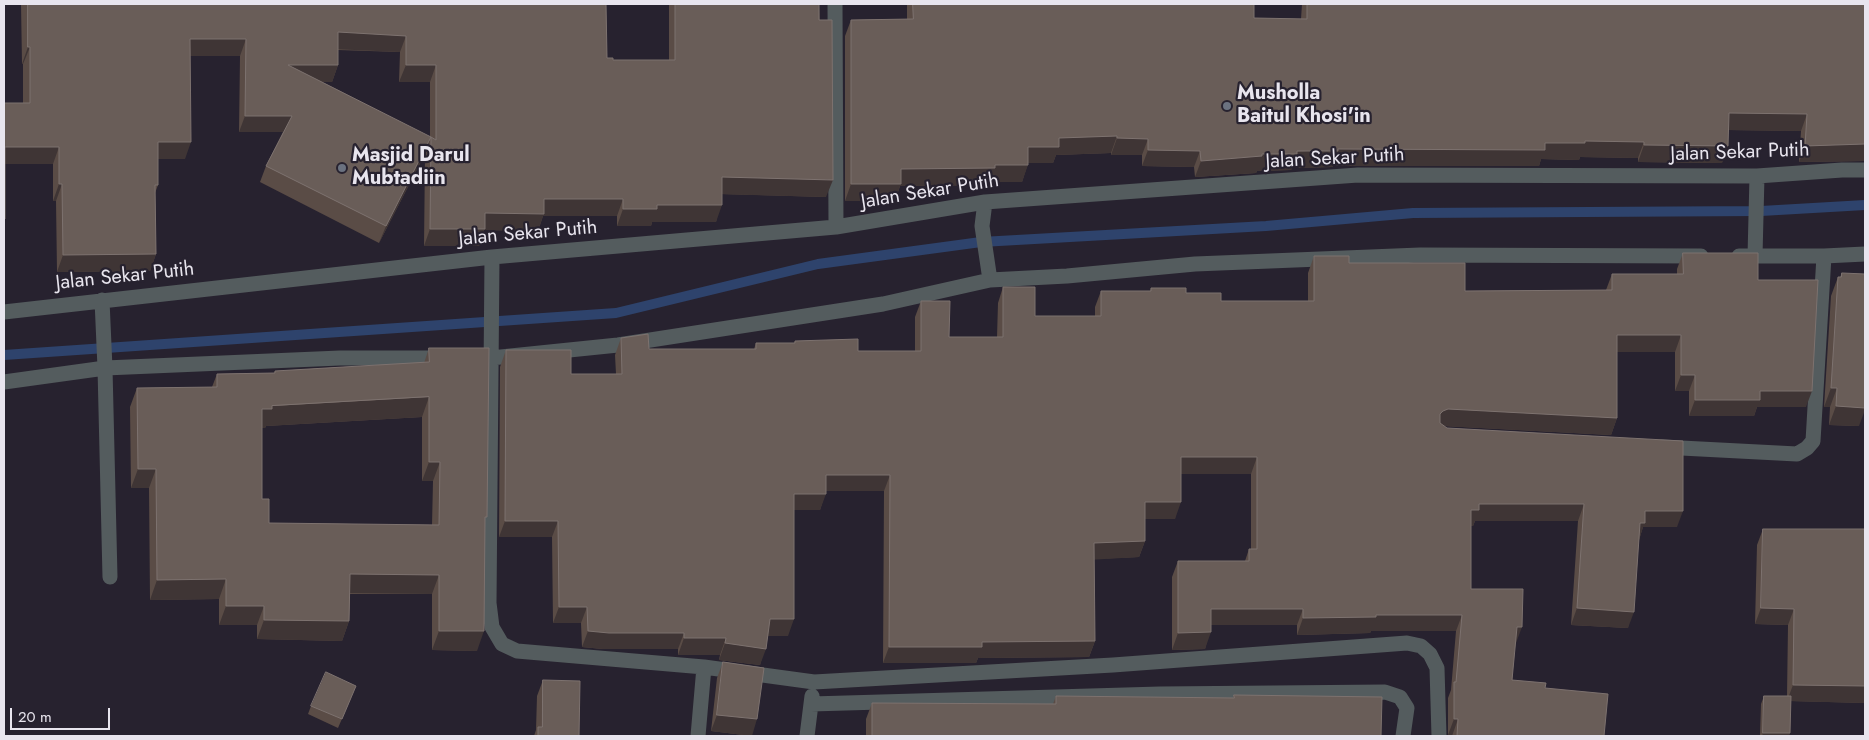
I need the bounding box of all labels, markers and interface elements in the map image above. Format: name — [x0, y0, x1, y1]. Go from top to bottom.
place label: Musholla Baitul Khosi'in — [1237, 82, 1371, 129]
marker: Musholla Baitul Khosi'in — [1221, 100, 1233, 112]
street label: Jalan Sekar Putih — [1670, 139, 1810, 167]
street label: Jalan Sekar Putih — [1265, 143, 1405, 175]
place label: Masjid Darul Mubtadiin — [352, 144, 470, 191]
marker: Masjid Darul Mubtadiin — [336, 162, 348, 174]
street label: Jalan Sekar Putih — [859, 169, 1001, 215]
street label: Jalan Sekar Putih — [458, 216, 598, 252]
street label: Jalan Sekar Putih — [55, 258, 195, 296]
scale bar — [12, 698, 112, 730]
text: 20 m — [18, 706, 52, 728]

